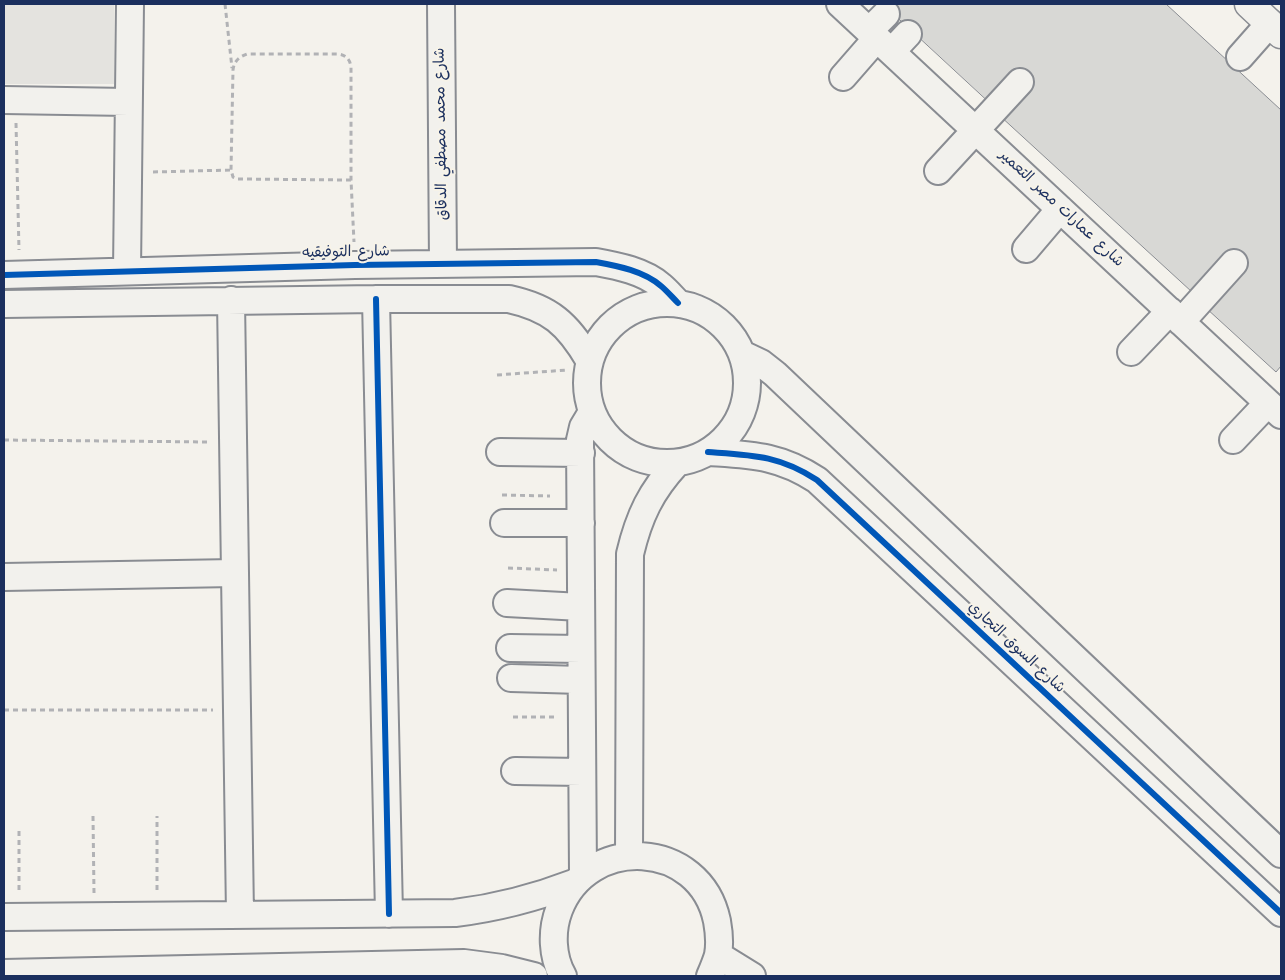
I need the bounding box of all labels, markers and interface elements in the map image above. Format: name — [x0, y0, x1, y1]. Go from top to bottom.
street label: شارع محمد مصطفي الدقاق — [431, 48, 453, 220]
street label: شارع عمارات مصر التعمير — [995, 147, 1127, 271]
street label: شارع التوفيقيه — [302, 243, 390, 263]
street label: شارع السوق التجاري — [964, 598, 1068, 698]

